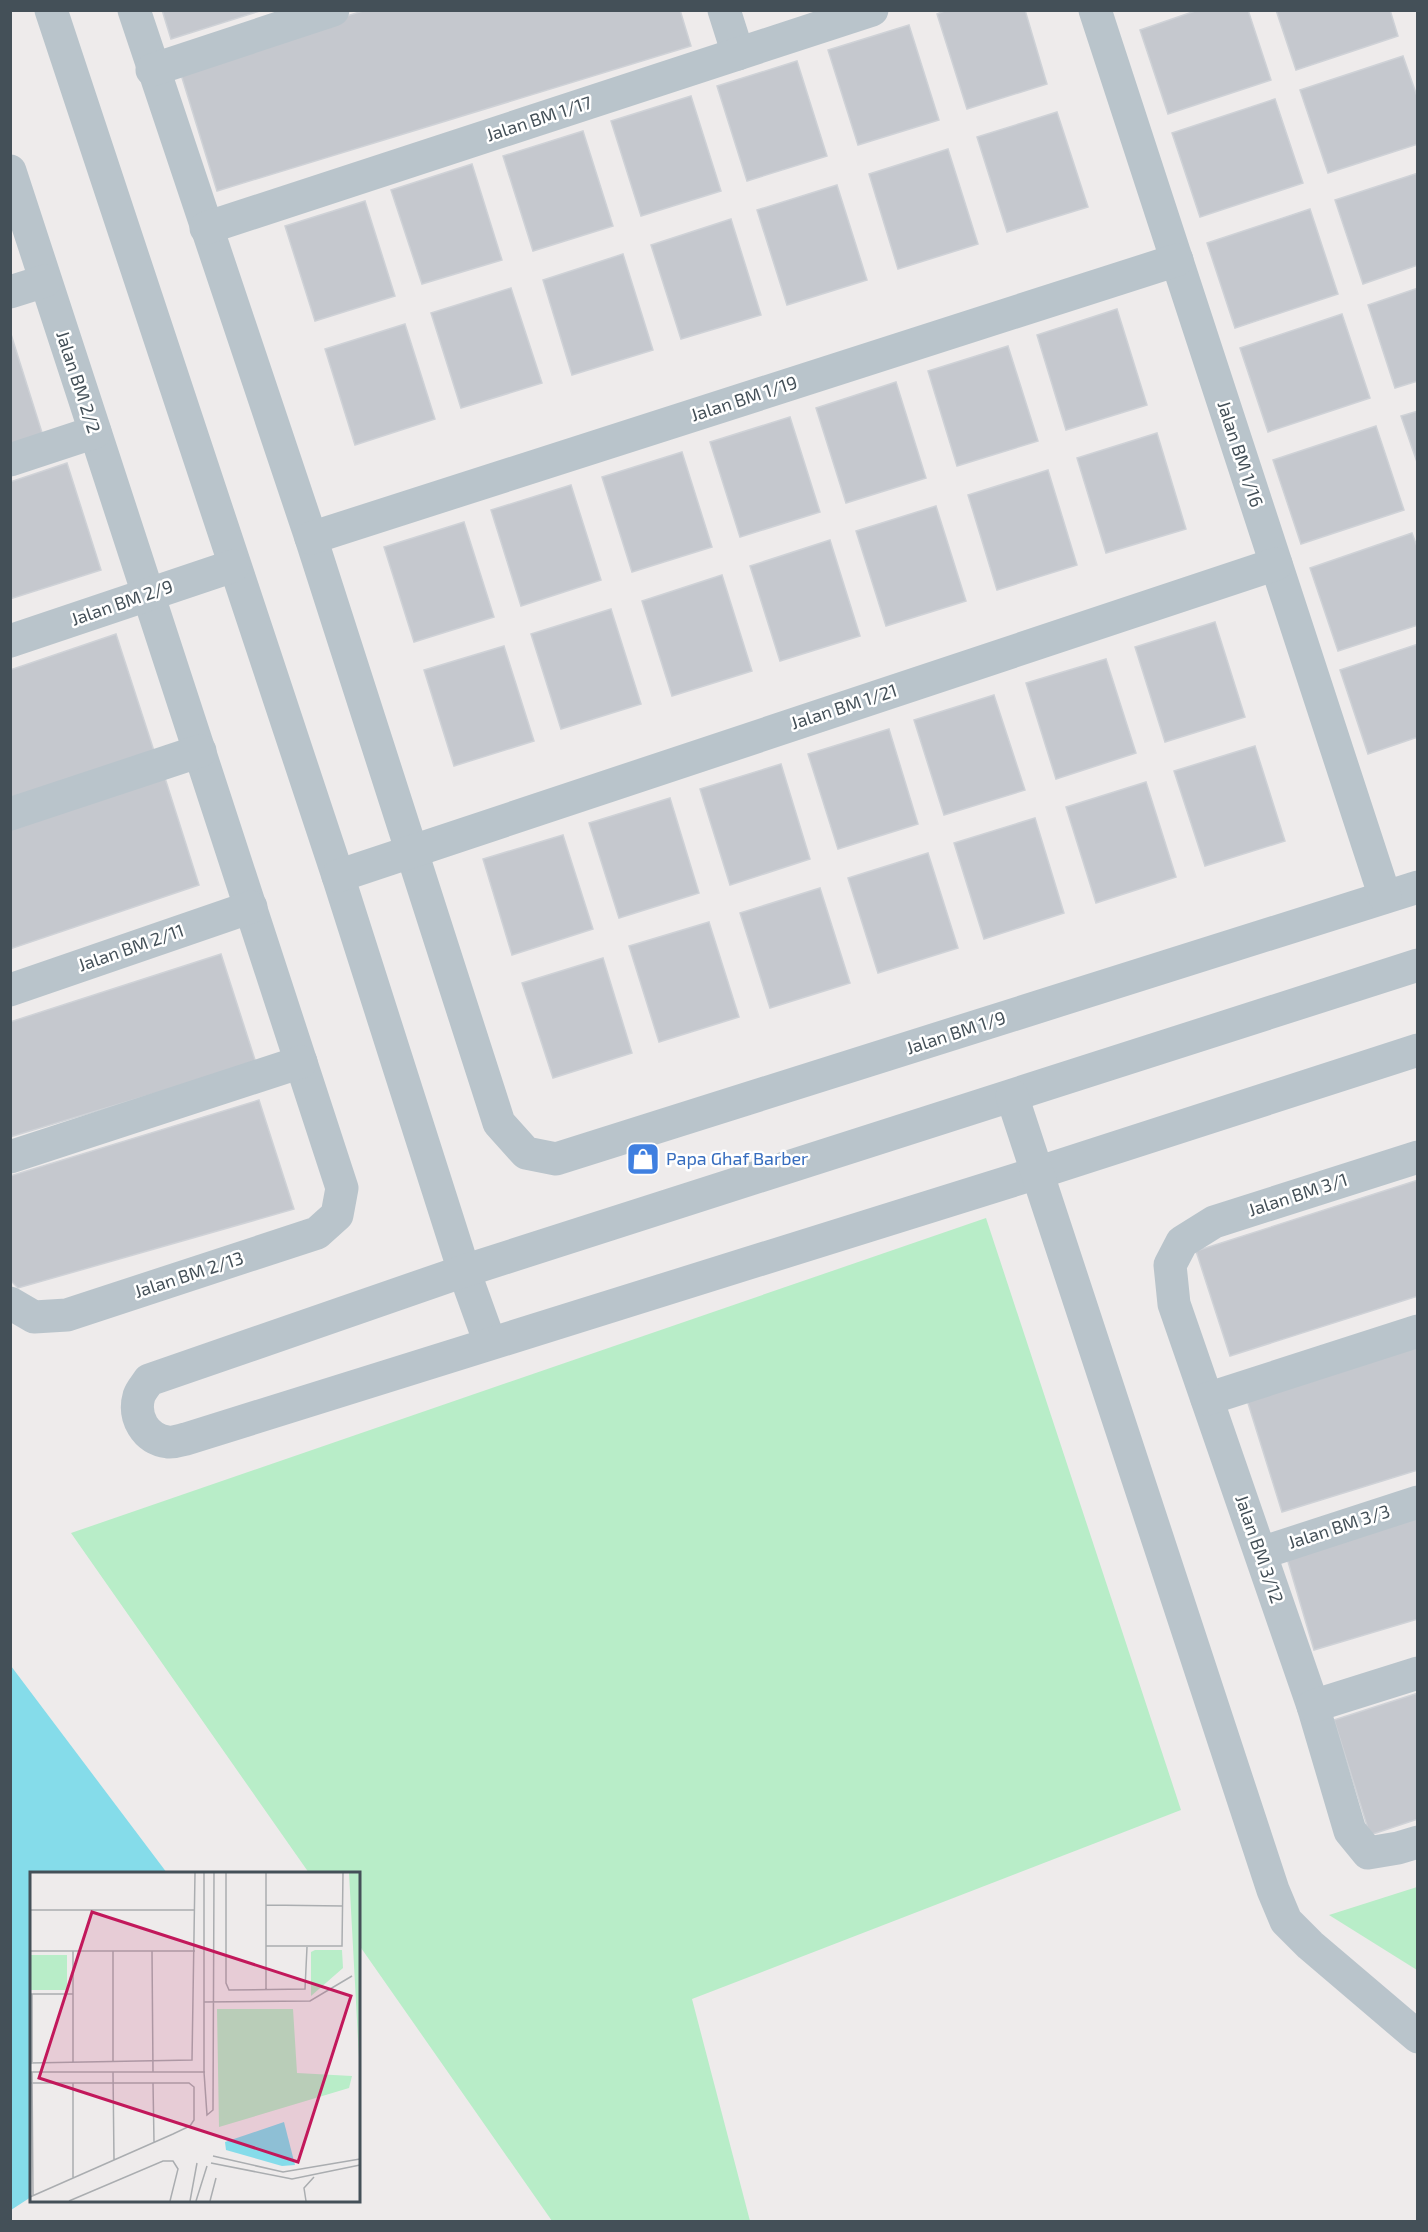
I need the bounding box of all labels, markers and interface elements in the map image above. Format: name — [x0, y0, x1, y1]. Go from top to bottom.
street label: Jalan BM 1/17 — [483, 91, 594, 145]
street label: Jalan BM 2/2 — [52, 328, 106, 436]
street label: Jalan BM 1/19 — [688, 370, 800, 426]
street label: Jalan BM 1/16 — [1213, 398, 1269, 510]
street label: Jalan BM 2/9 — [68, 574, 176, 630]
street label: Jalan BM 1/21 — [788, 679, 900, 734]
street label: Jalan BM 2/11 — [75, 919, 186, 975]
street label: Jalan BM 1/9 — [903, 1006, 1008, 1058]
shop icon: Papa Ghaf Barber — [625, 1141, 661, 1177]
place label: Papa Ghaf Barber — [666, 1147, 808, 1169]
street label: Jalan BM 3/1 — [1245, 1168, 1350, 1220]
street label: Jalan BM 2/13 — [131, 1246, 246, 1302]
street label: Jalan BM 3/12 — [1231, 1492, 1289, 1606]
street label: Jalan BM 3/3 — [1285, 1499, 1392, 1553]
inset map — [30, 1872, 360, 2202]

